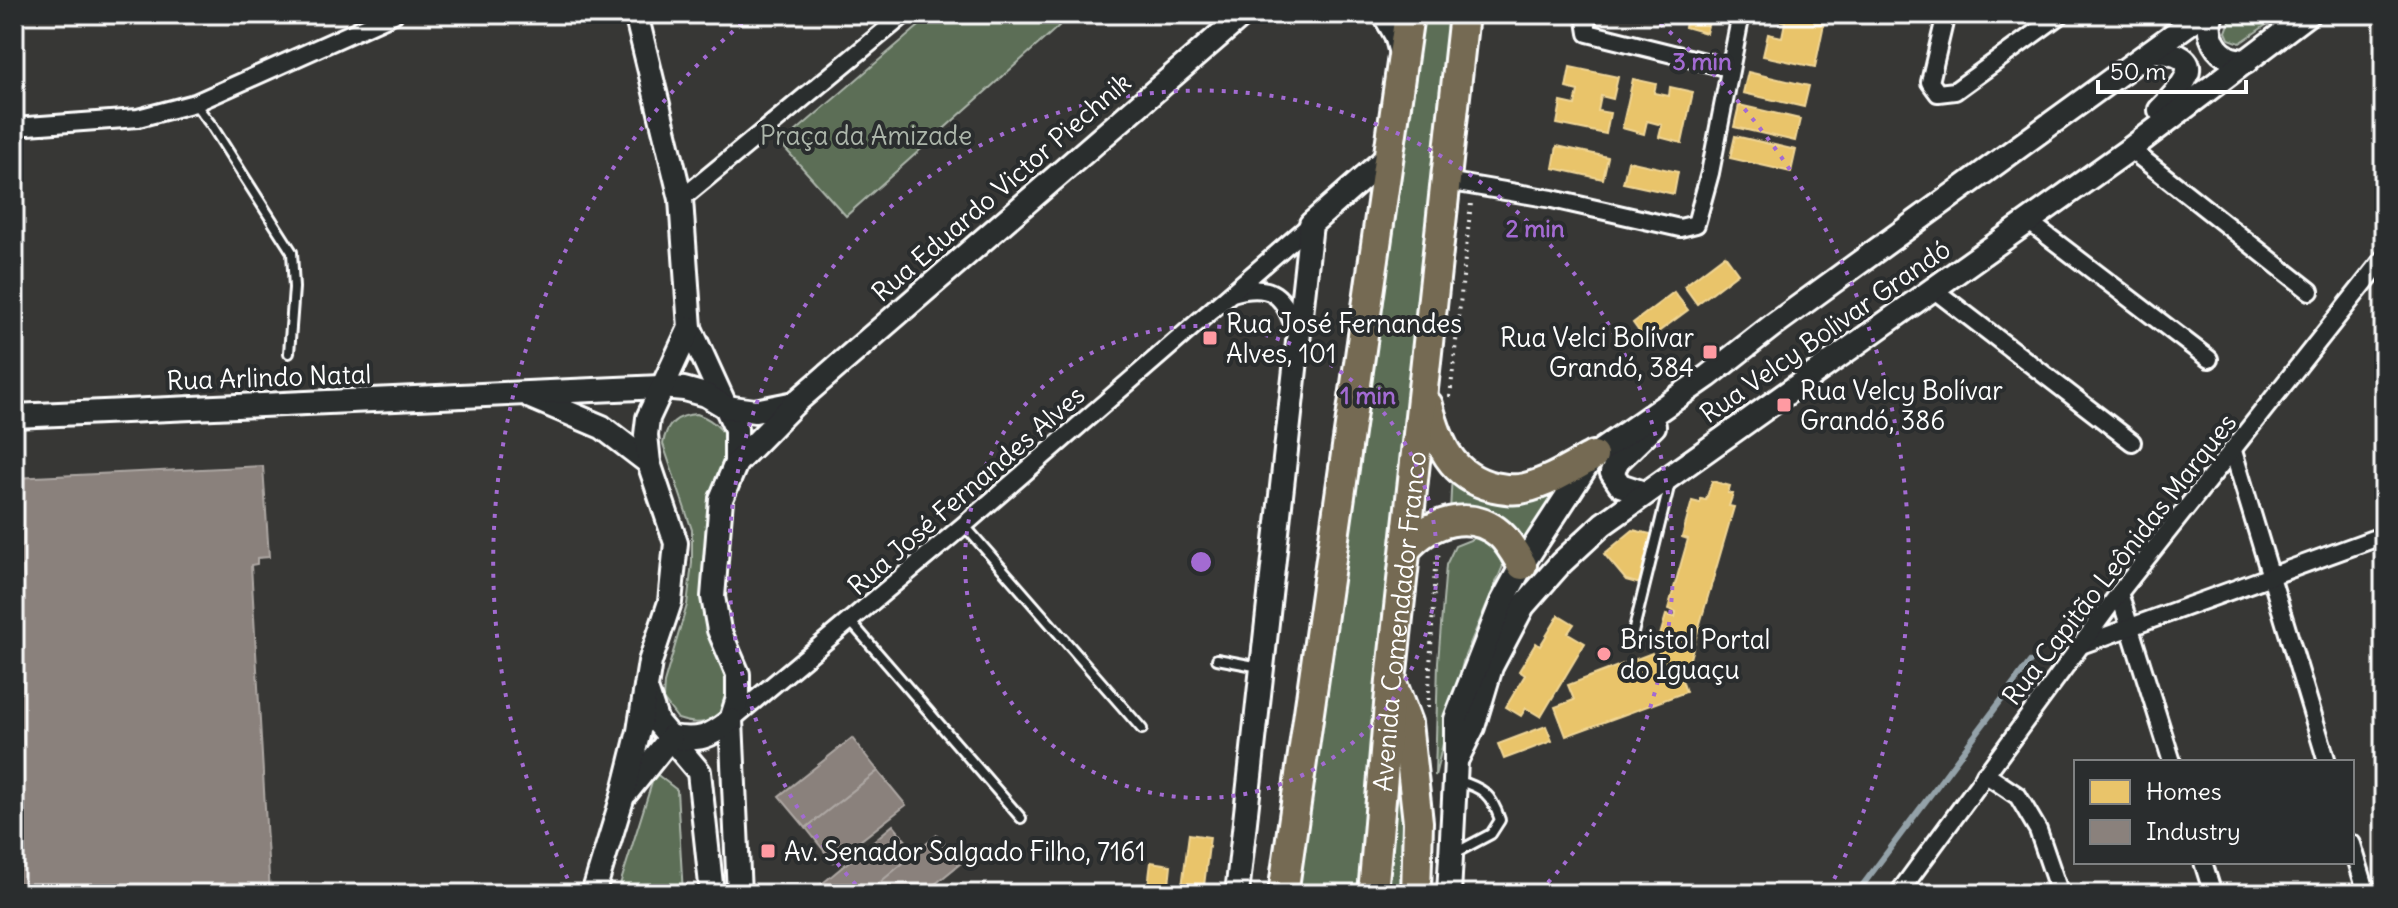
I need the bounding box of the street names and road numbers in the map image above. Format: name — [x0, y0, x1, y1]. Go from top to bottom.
street label: Rua Eduardo Victor Piechnik — [865, 66, 1137, 308]
street label: Rua Velcy Bolivar Grandó — [1693, 232, 1957, 430]
street label: Rua Arlindo Natal — [166, 357, 372, 397]
street label: Rua José Fernandes Alves — [841, 378, 1091, 602]
street label: Rua Capitão Leônidas Marques — [1995, 406, 2243, 712]
street label: Avenida Comendador Franco — [1365, 449, 1433, 793]

